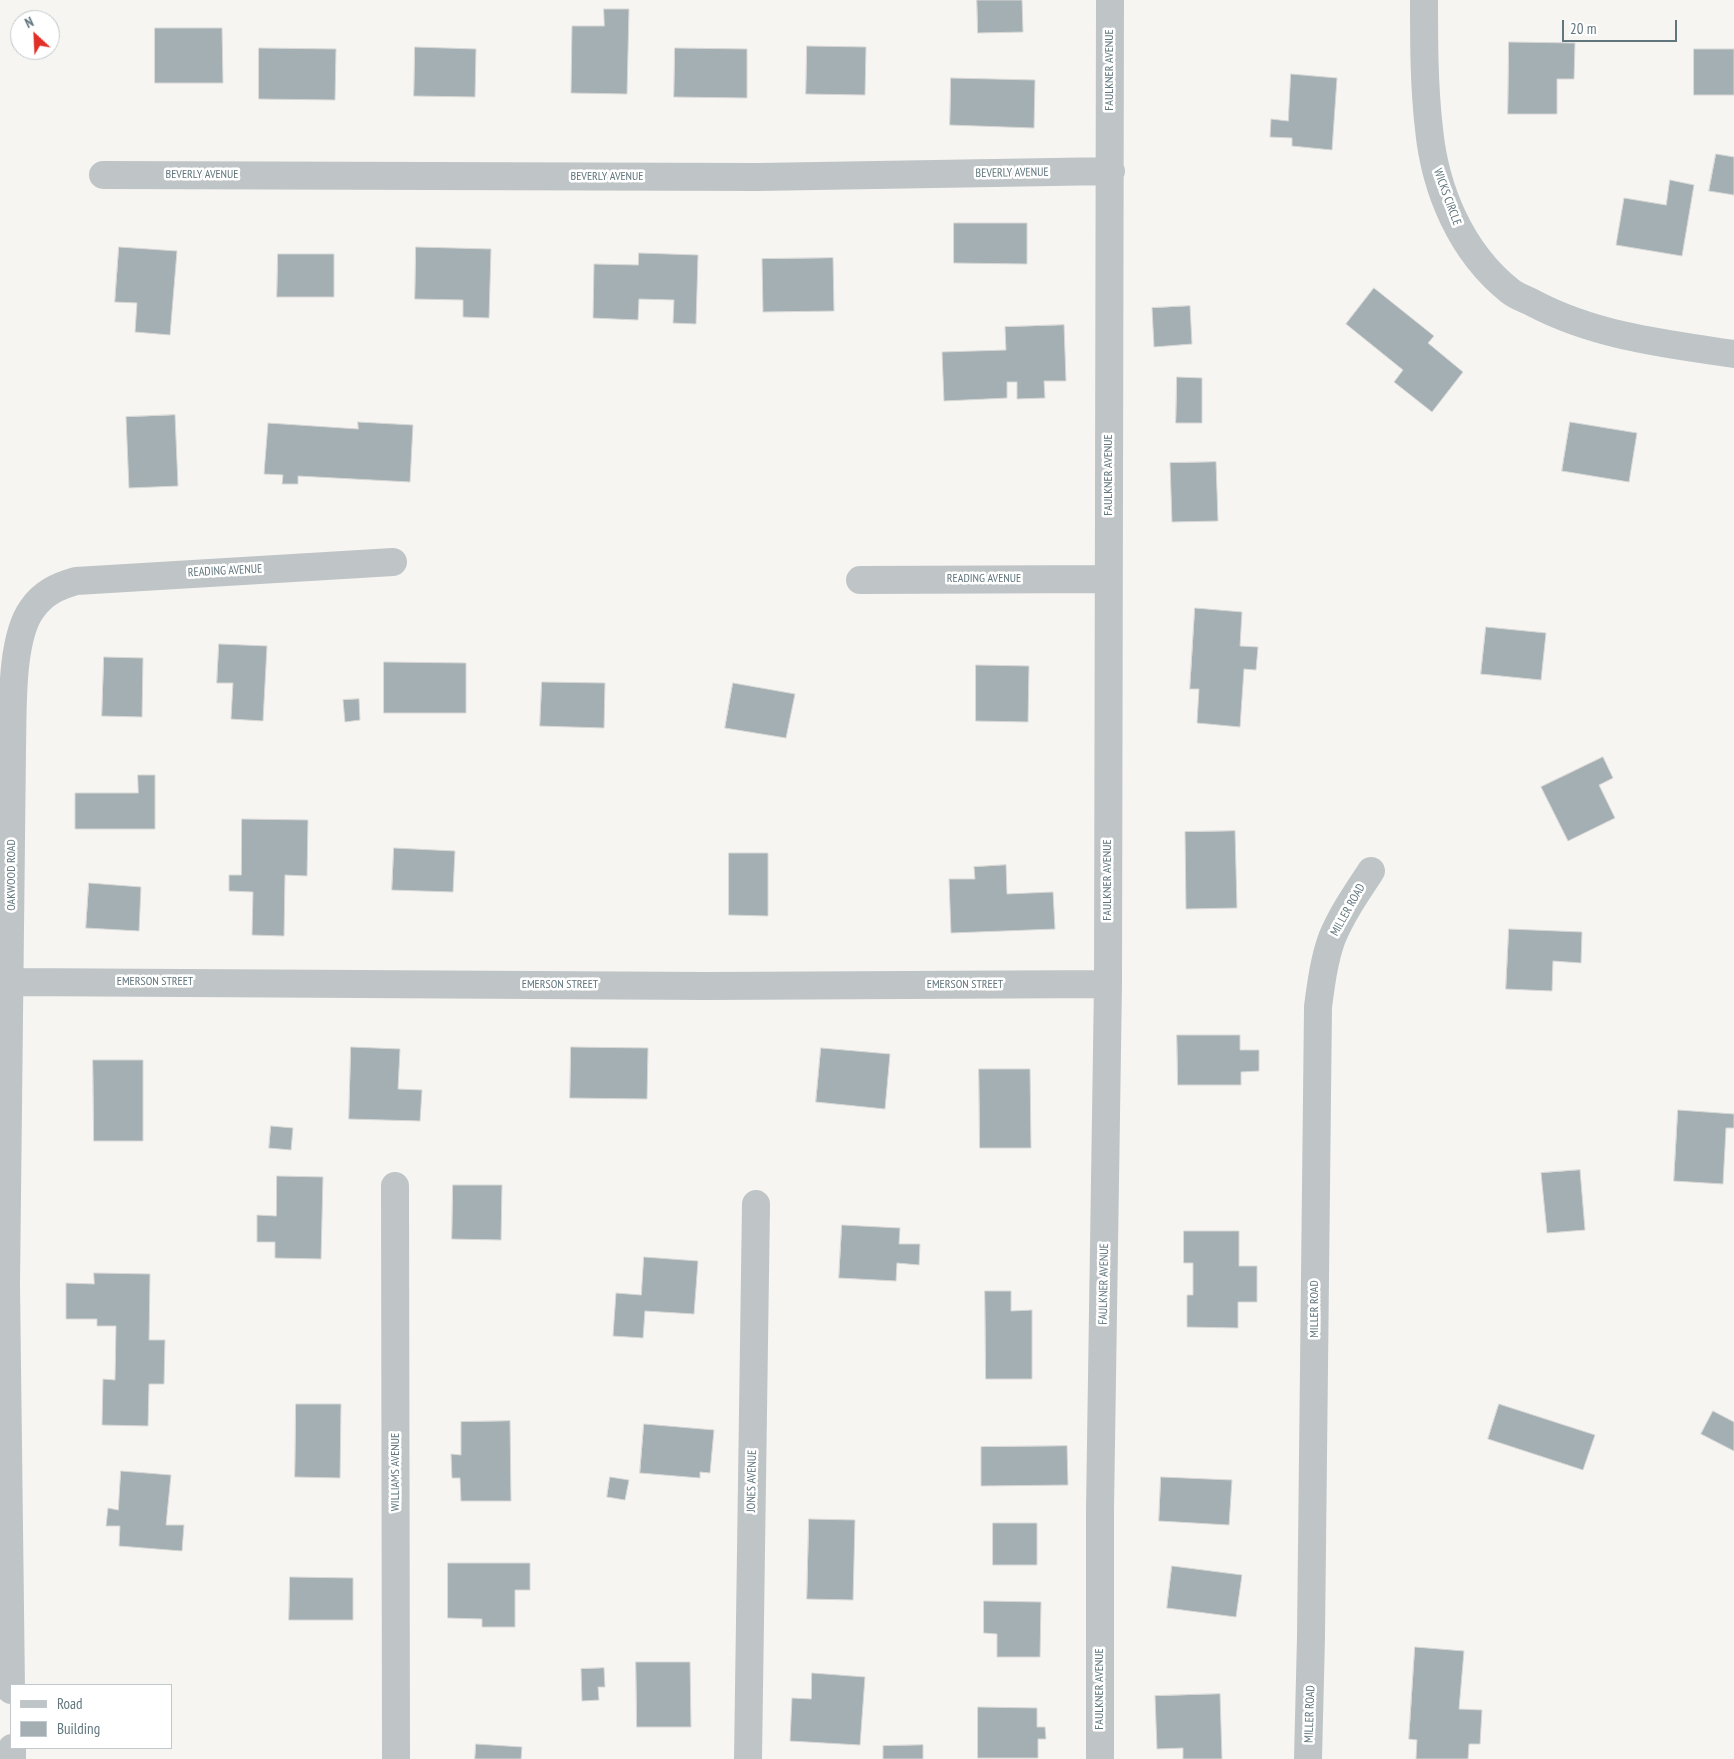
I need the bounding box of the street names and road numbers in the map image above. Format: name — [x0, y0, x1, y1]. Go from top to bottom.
street label: FAULKNER AVENUE — [1103, 29, 1117, 111]
street label: BEVERLY AVENUE — [975, 165, 1049, 181]
street label: WICKS CIRCLE — [1430, 167, 1464, 227]
street label: BEVERLY AVENUE — [166, 168, 238, 182]
street label: BEVERLY AVENUE — [571, 170, 643, 184]
street label: FAULKNER AVENUE — [1102, 434, 1116, 516]
street label: READING AVENUE — [187, 562, 263, 580]
street label: READING AVENUE — [947, 572, 1021, 586]
street label: OAKWOOD ROAD — [5, 839, 19, 911]
street label: FAULKNER AVENUE — [1101, 839, 1115, 921]
street label: MILLER ROAD — [1328, 881, 1368, 939]
street label: EMERSON STREET — [117, 975, 193, 989]
street label: EMERSON STREET — [522, 978, 598, 992]
street label: EMERSON STREET — [927, 978, 1003, 992]
street label: FAULKNER AVENUE — [1096, 1243, 1112, 1325]
street label: MILLER ROAD — [1308, 1280, 1322, 1338]
street label: WILLIAMS AVENUE — [389, 1433, 403, 1511]
street label: JONES AVENUE — [744, 1450, 760, 1512]
street label: FAULKNER AVENUE — [1093, 1648, 1107, 1730]
street label: MILLER ROAD — [1302, 1685, 1318, 1743]

